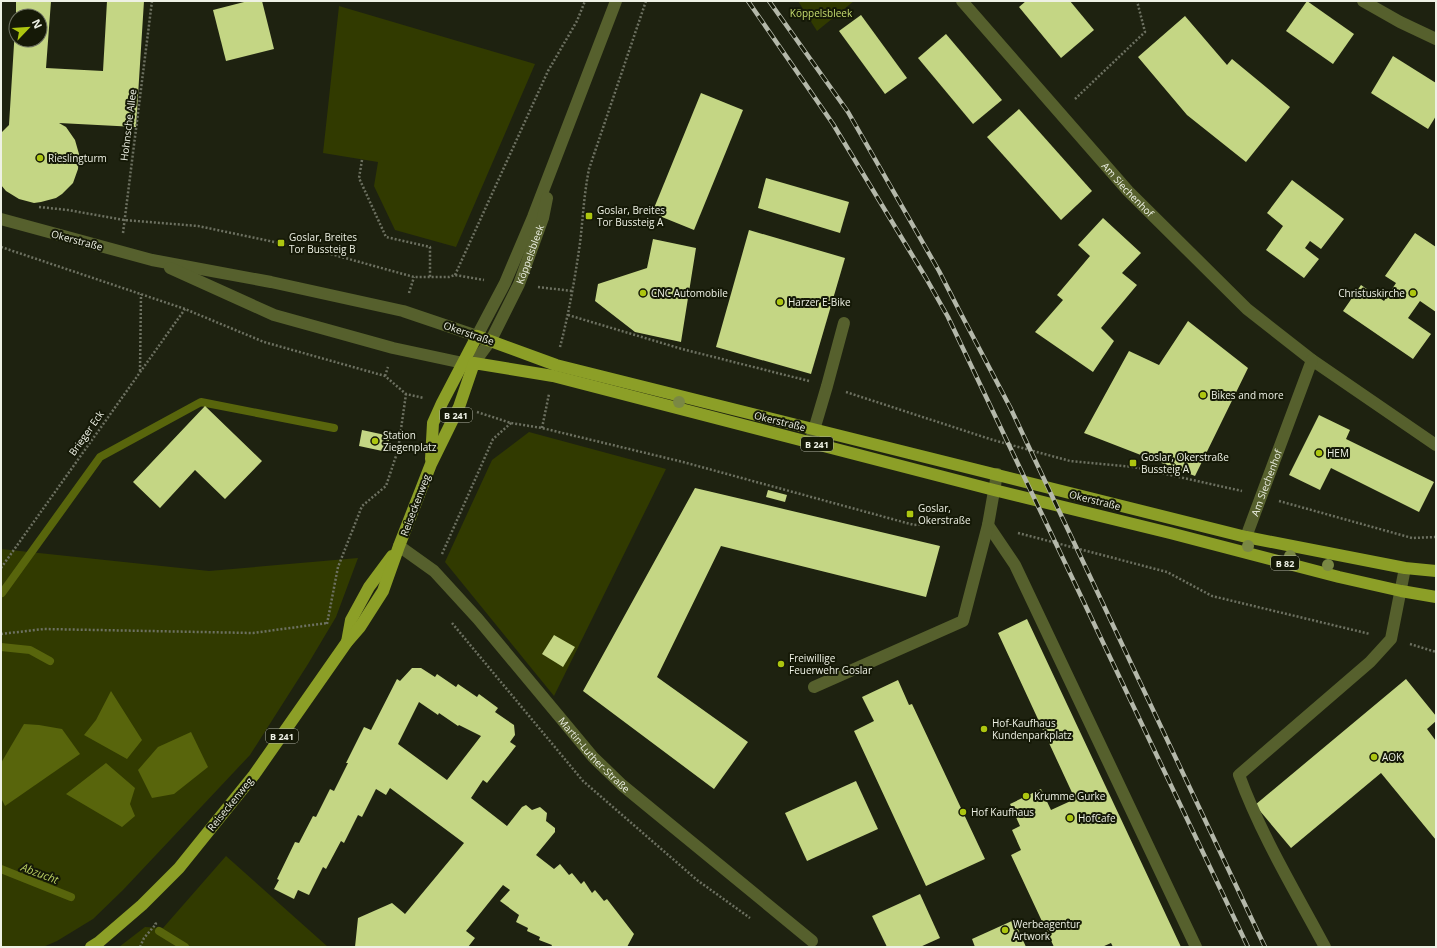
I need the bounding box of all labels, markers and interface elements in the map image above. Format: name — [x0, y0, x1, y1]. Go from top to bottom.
park label: Köppelsbleek — [790, 6, 853, 20]
north arrow — [8, 8, 48, 48]
text: N — [29, 16, 46, 31]
street label: Hohnsche Allee — [117, 88, 139, 162]
place label: Rieslingturm — [48, 151, 107, 165]
marker: Rieslingturm — [35, 153, 45, 163]
street label: Am Siechenhof — [1099, 159, 1157, 220]
place label: Goslar, Breites Tor Bussteig A — [597, 203, 665, 229]
marker: Goslar, Breites Tor Bussteig A — [584, 211, 594, 221]
street label: Köppelsbleek — [513, 222, 547, 286]
street label: Okerstraße — [50, 226, 105, 254]
place label: Goslar, Breites Tor Bussteig B — [289, 230, 357, 256]
marker: Goslar, Breites Tor Bussteig B — [276, 238, 286, 248]
place label: CNC Automobile — [651, 286, 728, 300]
place label: Christuskirche — [1338, 286, 1405, 300]
marker: CNC Automobile — [638, 288, 648, 298]
marker: Christuskirche — [1408, 288, 1418, 298]
place label: Harzer E-Bike — [788, 295, 851, 309]
marker: Harzer E-Bike — [775, 297, 785, 307]
street label: Okerstraße — [442, 318, 496, 348]
place label: Bikes and more — [1211, 388, 1284, 402]
marker: Bikes and more — [1198, 390, 1208, 400]
street label: Brieger Eck — [65, 407, 107, 458]
road number: B 241 — [440, 408, 472, 422]
street label: Okerstraße — [753, 408, 808, 434]
place label: Station Ziegenplatz — [383, 428, 437, 454]
marker: Station Ziegenplatz — [370, 436, 380, 446]
road number: B 241 — [801, 437, 833, 451]
place label: HEM — [1327, 446, 1349, 460]
street label: Am Siechenhof — [1247, 447, 1285, 518]
marker: HEM — [1314, 448, 1324, 458]
place label: Goslar, Okerstraße Bussteig A — [1141, 450, 1229, 476]
marker: Goslar, Okerstraße Bussteig A — [1128, 458, 1138, 468]
street label: Reiseckenweg — [397, 471, 433, 538]
street label: Okerstraße — [1068, 487, 1123, 513]
place label: Goslar, Okerstraße — [918, 501, 971, 527]
marker: Goslar, Okerstraße — [905, 509, 915, 519]
road number: B 82 — [1271, 556, 1299, 570]
place label: Freiwillige Feuerwehr Goslar — [789, 651, 872, 677]
marker: Freiwillige Feuerwehr Goslar — [776, 659, 786, 669]
street label: Martin-Luther-Straße — [556, 714, 633, 796]
place label: Hof-Kaufhaus Kundenparkplatz — [992, 716, 1072, 742]
marker: Hof-Kaufhaus Kundenparkplatz — [979, 724, 989, 734]
road number: B 241 — [266, 729, 298, 743]
place label: AOK — [1382, 750, 1403, 764]
marker: AOK — [1369, 752, 1379, 762]
street label: Reiseckenweg — [204, 774, 256, 834]
place label: Krumme Gurke — [1034, 789, 1106, 803]
marker: Krumme Gurke — [1021, 791, 1031, 801]
place label: Hof Kaufhaus — [971, 805, 1034, 819]
marker: Hof Kaufhaus — [958, 807, 968, 817]
place label: HofCafe — [1078, 811, 1116, 825]
marker: HofCafe — [1065, 813, 1075, 823]
water label: Abzucht — [18, 859, 61, 887]
place label: Werbeagentur Artwork — [1013, 917, 1080, 943]
marker: Werbeagentur Artwork — [1000, 925, 1010, 935]

